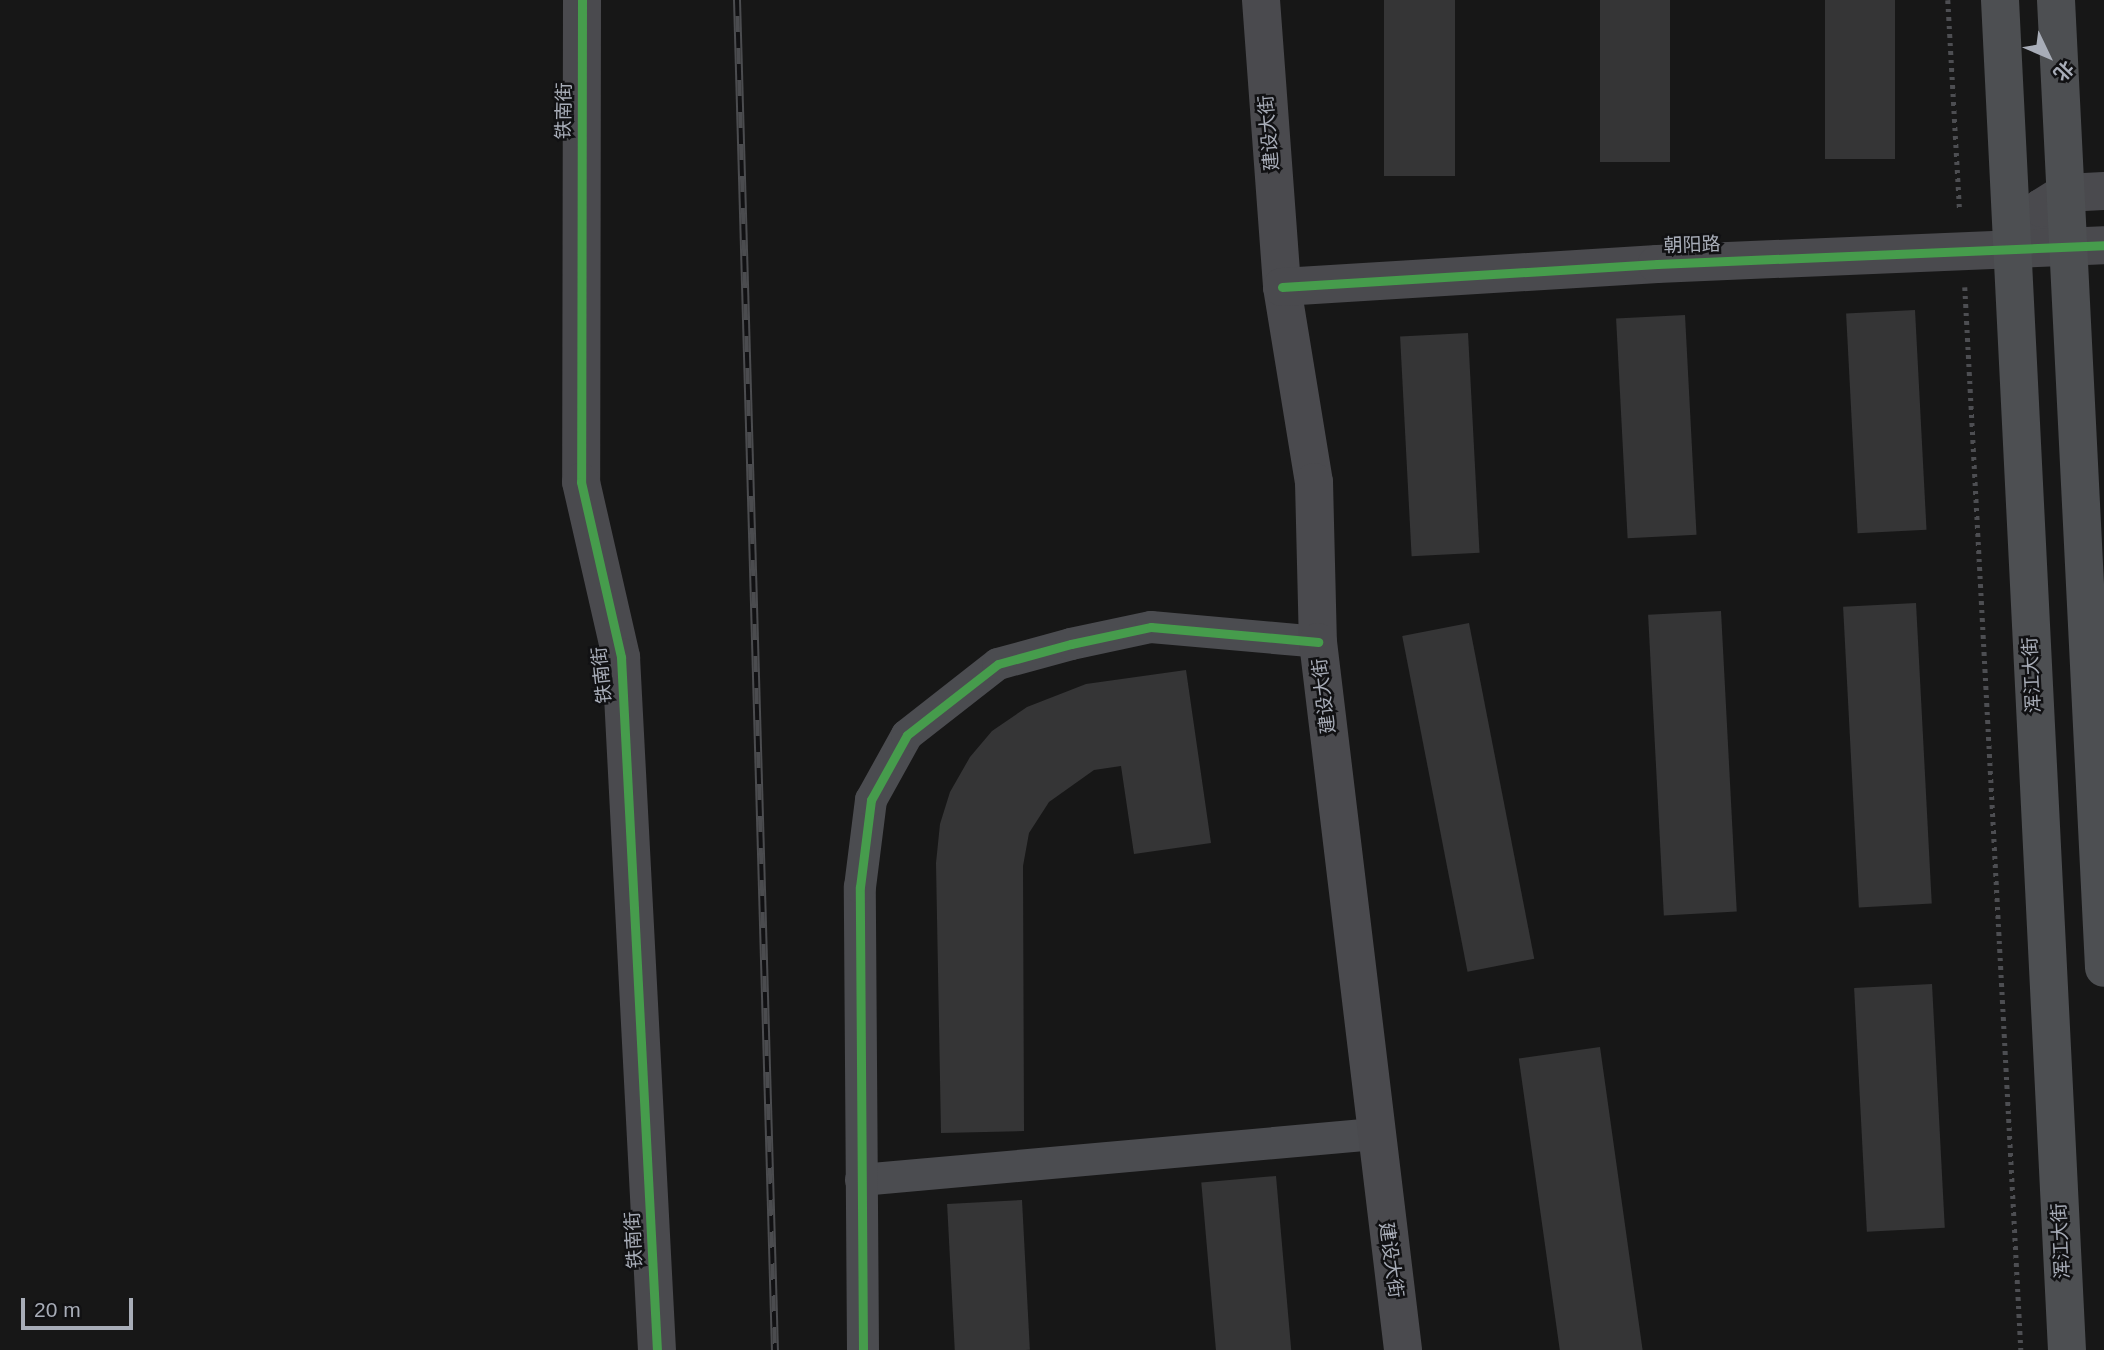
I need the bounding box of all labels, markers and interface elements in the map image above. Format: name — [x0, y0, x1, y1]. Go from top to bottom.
north arrow — [2013, 21, 2083, 91]
text: 北 — [2049, 57, 2078, 85]
street label: 铁南街 — [552, 82, 576, 140]
street label: 建设大街 — [1254, 94, 1284, 172]
street label: 朝阳路 — [1663, 233, 1721, 257]
street label: 浑江大街 — [2019, 636, 2045, 714]
street label: 铁南街 — [588, 645, 616, 705]
street label: 建设大街 — [1308, 657, 1340, 735]
street label: 浑江大街 — [2048, 1202, 2074, 1280]
street label: 铁南街 — [621, 1211, 647, 1269]
street label: 建设大街 — [1374, 1221, 1408, 1299]
scale bar — [24, 1284, 136, 1328]
text: 20 m — [34, 1298, 81, 1321]

